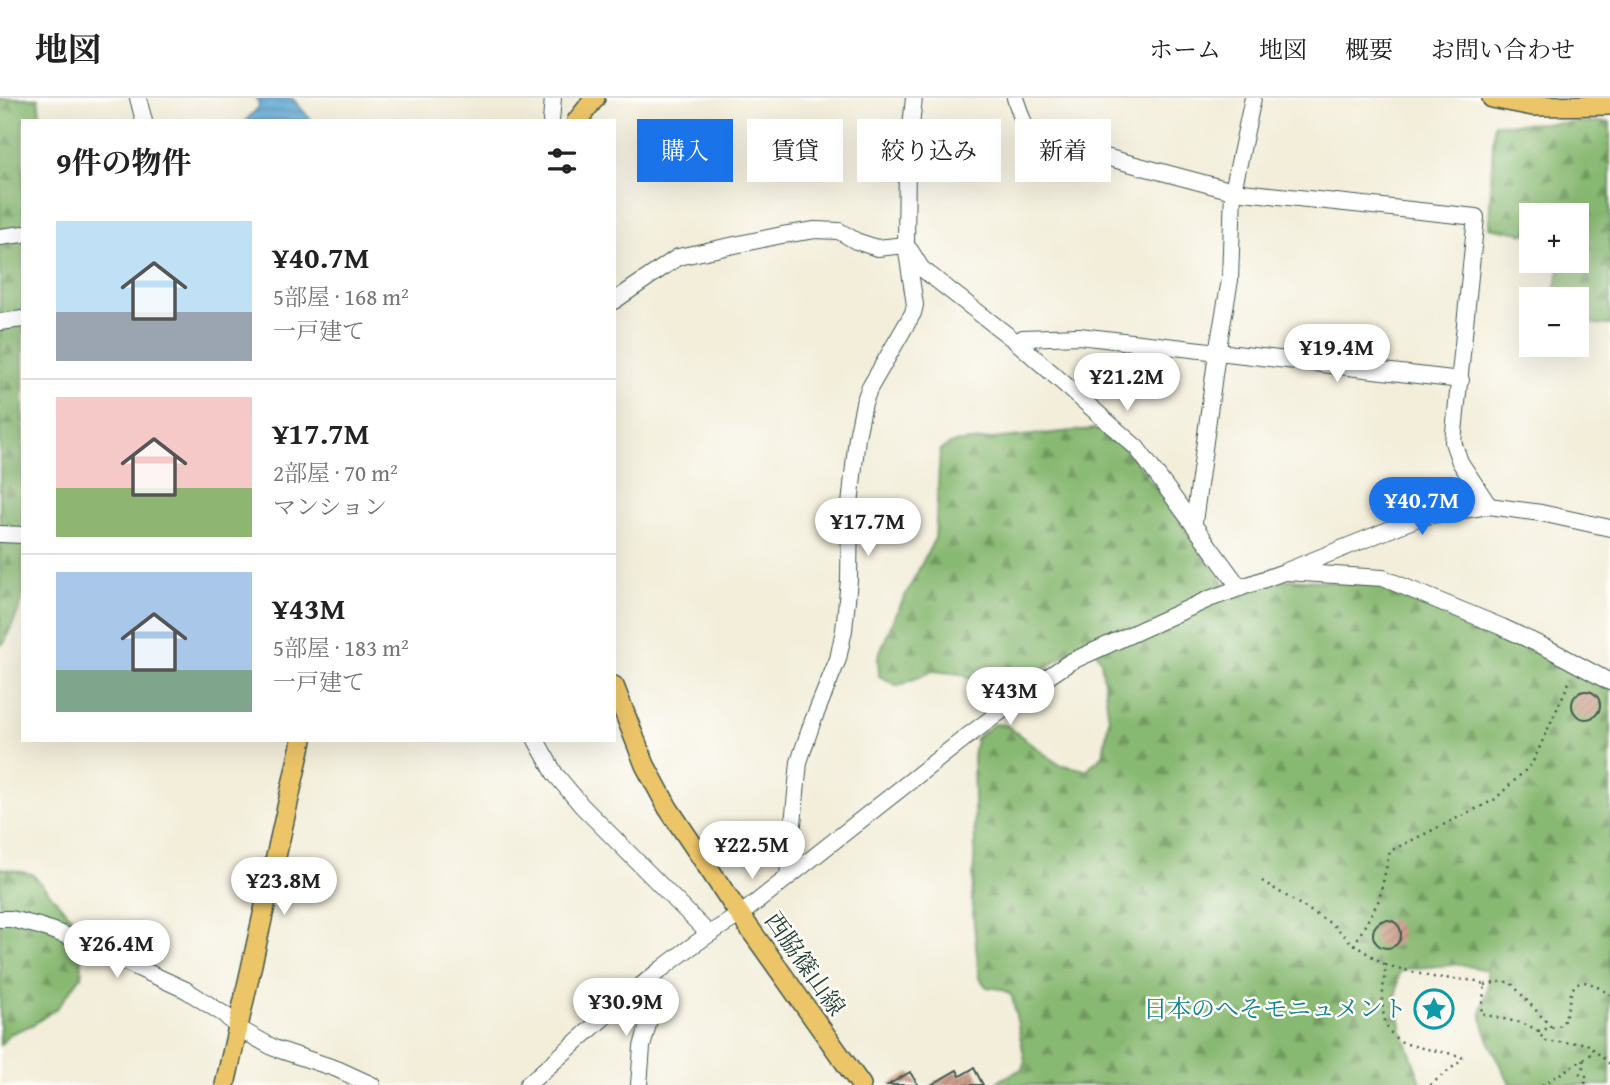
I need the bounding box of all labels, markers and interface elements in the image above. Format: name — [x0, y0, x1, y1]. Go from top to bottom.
text: 地図 — [35, 25, 101, 73]
text: ホーム — [1149, 32, 1221, 67]
text: 地図 — [1259, 32, 1307, 67]
text: 概要 — [1345, 32, 1393, 67]
text: お問い合わせ — [1431, 32, 1575, 67]
chip: 購入 — [637, 119, 733, 182]
chip: 賃貸 — [747, 119, 843, 182]
chip: 絞り込み — [857, 119, 1001, 182]
chip: 新着 — [1015, 119, 1111, 182]
text: 9件の物件 — [56, 140, 192, 184]
icon: filters — [543, 142, 581, 180]
map controls — [1519, 203, 1589, 357]
button: + — [1519, 203, 1589, 273]
text: ¥40.7M — [273, 235, 369, 279]
icon: home — [112, 249, 196, 333]
text: 5部屋 · 168 m² — [273, 280, 409, 313]
button: − — [1519, 287, 1589, 357]
text: 一戸建て — [273, 314, 365, 347]
pin: ¥19.4M — [1280, 324, 1394, 384]
text: ¥19.4M — [1300, 330, 1374, 363]
pin: ¥21.2M — [1070, 354, 1184, 413]
text: ¥21.2M — [1090, 359, 1164, 392]
text: ¥17.7M — [273, 411, 369, 455]
icon: home — [112, 425, 196, 509]
text: 2部屋 · 70 m² — [273, 456, 398, 489]
pin: ¥40.7M — [1365, 478, 1479, 537]
text: ¥40.7M — [1385, 483, 1459, 516]
text: マンション — [273, 490, 387, 523]
pin: ¥17.7M — [811, 498, 925, 558]
text: ¥17.7M — [831, 504, 905, 537]
text: ¥43M — [273, 586, 345, 630]
icon: home — [112, 600, 196, 684]
text: 5部屋 · 183 m² — [273, 631, 409, 664]
text: 一戸建て — [273, 665, 365, 698]
pin: ¥43M — [969, 668, 1051, 727]
text: ¥43M — [982, 673, 1038, 706]
pin: ¥22.5M — [695, 822, 809, 881]
text: ¥22.5M — [715, 827, 789, 860]
pin: ¥23.8M — [227, 858, 341, 917]
text: ¥23.8M — [247, 863, 321, 896]
street label: 西脇篠山線 — [757, 905, 854, 1023]
pin: ¥26.4M — [60, 920, 174, 980]
text: ¥26.4M — [80, 926, 154, 959]
pin: ¥30.9M — [569, 978, 683, 1038]
text: ¥30.9M — [589, 984, 663, 1017]
place icon: 日本のへそモニュメント — [1413, 988, 1455, 1030]
place label: 日本のへそモニュメント — [1143, 991, 1407, 1026]

